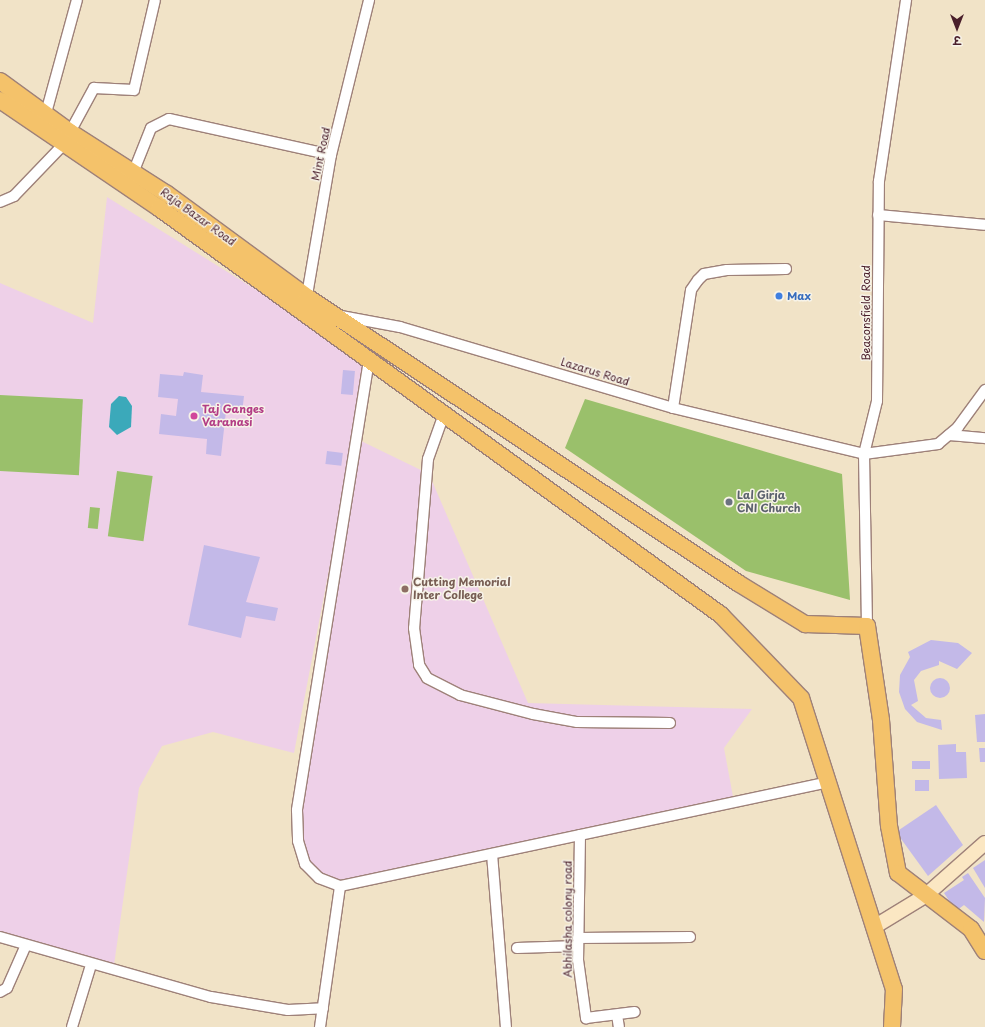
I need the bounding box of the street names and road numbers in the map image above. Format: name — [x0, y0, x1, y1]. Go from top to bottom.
street label: Mint Road — [309, 126, 333, 182]
street label: Raja Bazar Road — [158, 186, 238, 248]
street label: Beaconsfield Road — [859, 265, 873, 361]
street label: Lazarus Road — [559, 355, 631, 389]
street label: Abhilasha colony road — [561, 860, 575, 978]

